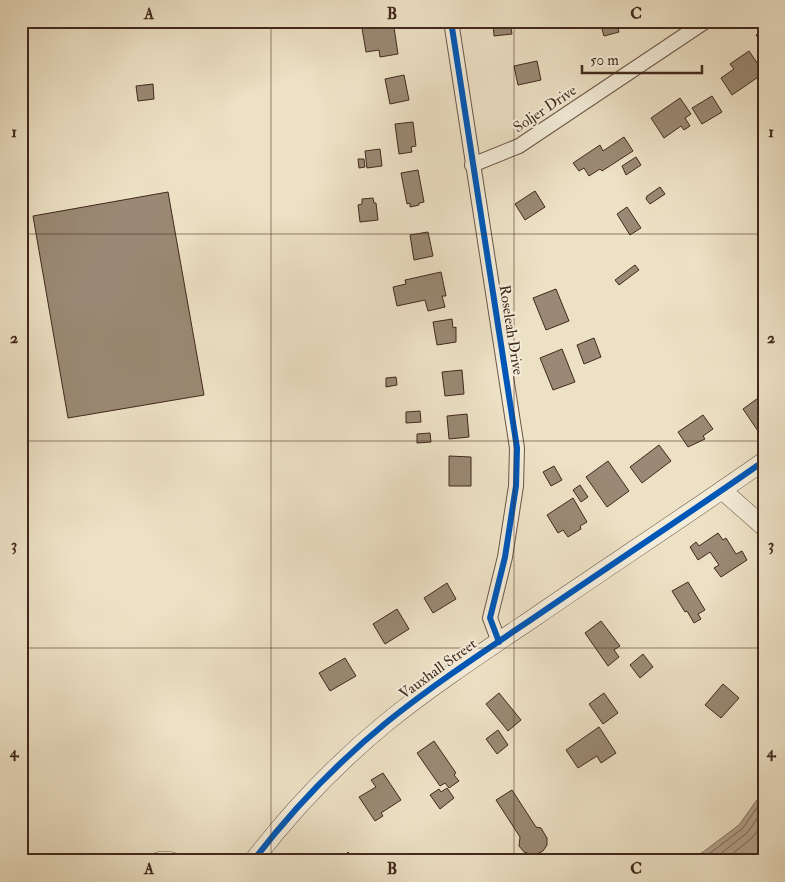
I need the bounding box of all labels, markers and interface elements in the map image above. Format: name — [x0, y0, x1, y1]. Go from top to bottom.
text: A — [143, 4, 155, 24]
text: B — [387, 4, 397, 24]
text: C — [630, 4, 642, 24]
scale bar — [582, 42, 702, 74]
text: 50 m — [590, 51, 619, 70]
street label: Soljer Drive — [510, 81, 580, 137]
text: 1 — [11, 122, 17, 142]
text: 1 — [768, 122, 774, 142]
street label: Roseleah Drive — [495, 284, 527, 376]
text: 2 — [10, 328, 18, 348]
text: 2 — [767, 328, 775, 348]
text: 3 — [11, 535, 17, 555]
text: 3 — [768, 535, 774, 555]
street label: Vauxhall Street — [396, 635, 480, 703]
text: 4 — [9, 742, 20, 762]
text: 4 — [766, 742, 777, 762]
text: A — [143, 859, 155, 879]
text: B — [387, 859, 397, 879]
text: C — [630, 859, 642, 879]

